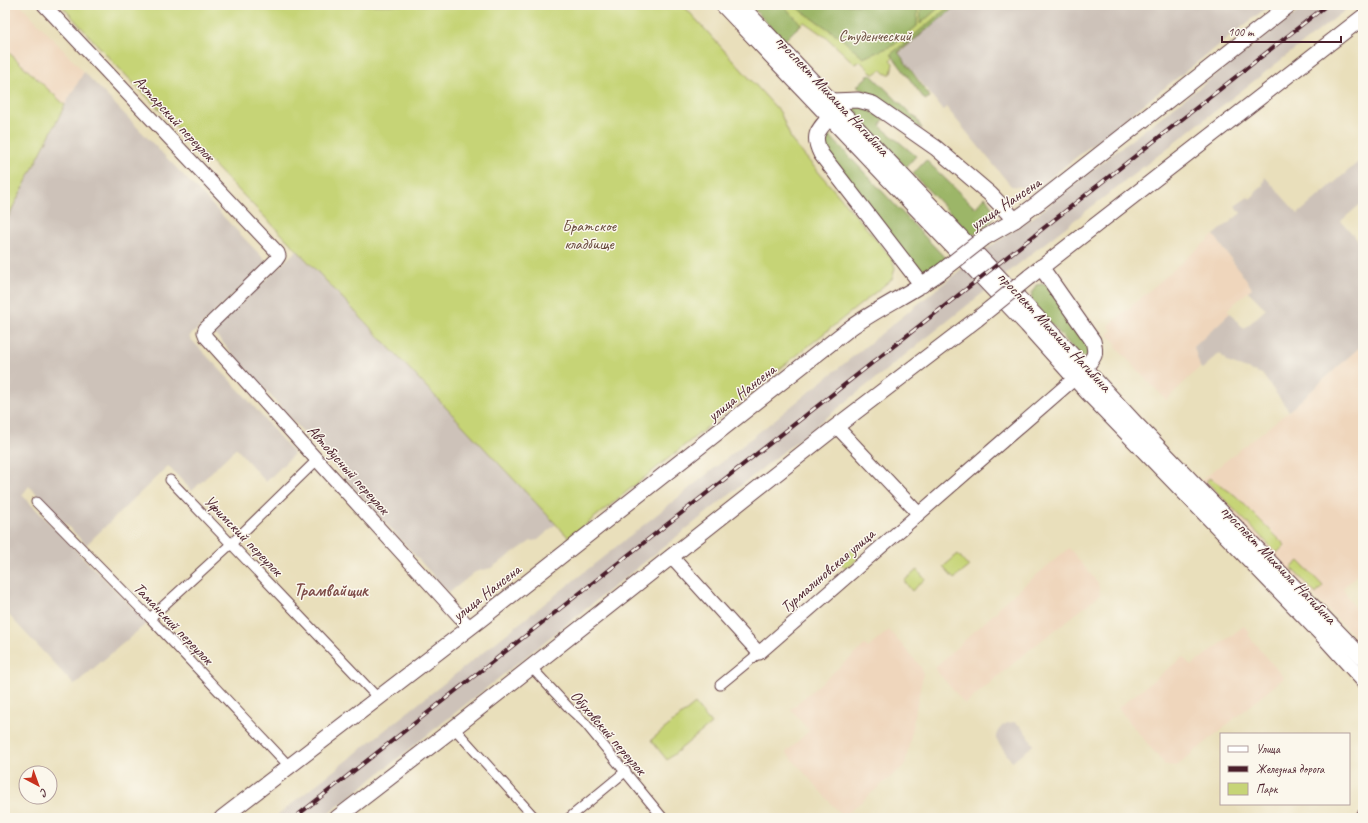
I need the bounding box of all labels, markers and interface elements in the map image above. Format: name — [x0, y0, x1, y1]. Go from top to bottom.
scale bar — [1222, 18, 1341, 44]
text: 100 m — [1228, 24, 1255, 40]
park label: Студенческий — [839, 26, 913, 46]
street label: проспект Михаила Нагибина — [771, 31, 894, 161]
street label: Ахтарский переулок — [129, 72, 221, 167]
street label: улица Нансена — [966, 172, 1046, 235]
park label: Братское кладбище — [562, 216, 618, 254]
street label: проспект Михаила Нагибина — [993, 267, 1116, 397]
street label: улица Нансена — [703, 359, 781, 426]
street label: Автобусный переулок — [303, 421, 395, 520]
street label: Уфимский переулок — [200, 491, 288, 582]
street label: проспект Михаила Нагибина — [1216, 501, 1341, 629]
street label: Турмалиновская улица — [776, 523, 880, 617]
street label: улица Нансена — [448, 559, 526, 626]
street label: Таманский переулок — [129, 578, 219, 670]
district label: Трамвайщик — [294, 580, 369, 601]
street label: Обуховский переулок — [566, 686, 652, 781]
legend — [1220, 733, 1350, 805]
text: Улица — [1256, 741, 1281, 757]
text: Железная дорога — [1256, 761, 1325, 777]
north arrow — [18, 765, 58, 805]
text: Парк — [1256, 781, 1279, 797]
text: С — [37, 785, 51, 801]

